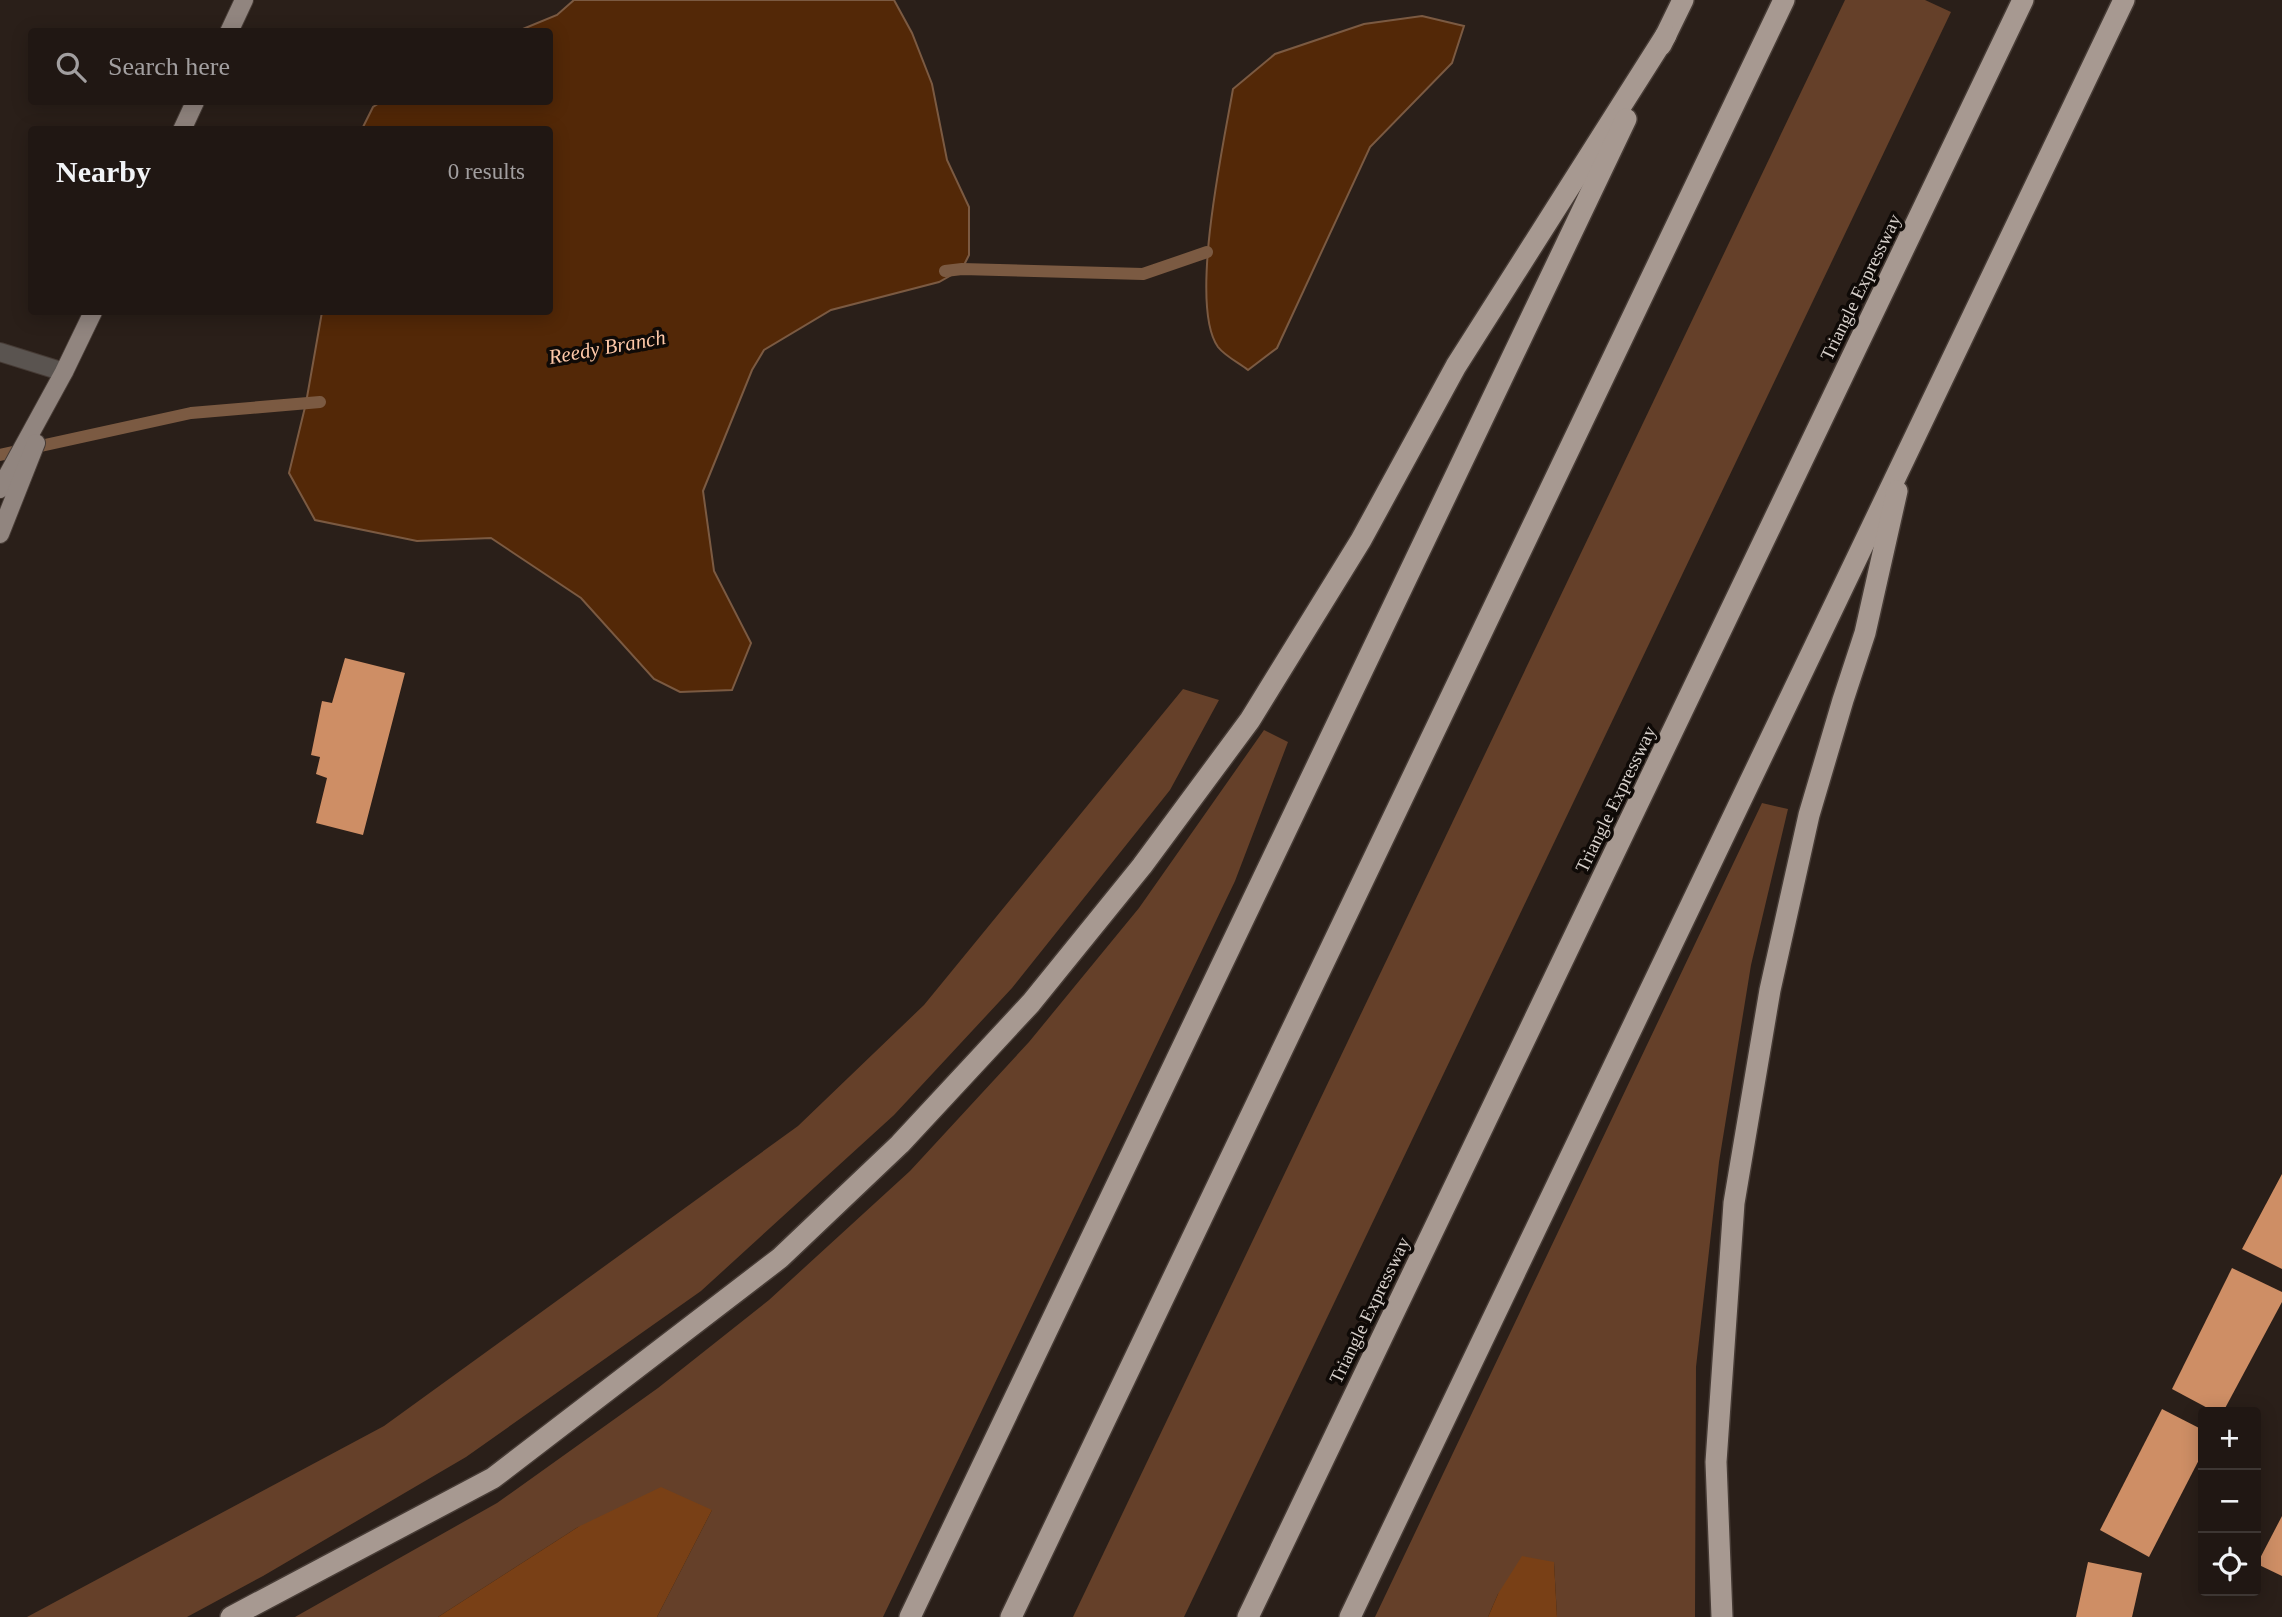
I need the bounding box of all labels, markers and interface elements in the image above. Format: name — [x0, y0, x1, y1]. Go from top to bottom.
search box — [28, 28, 553, 105]
icon: search — [52, 48, 90, 86]
text: Search here — [108, 52, 230, 81]
text: Nearby — [56, 155, 151, 188]
text: 0 results — [448, 159, 525, 184]
street label: Triangle Expressway — [1816, 210, 1905, 364]
water label: Reedy Branch — [546, 325, 667, 369]
street label: Triangle Expressway — [1571, 722, 1660, 876]
street label: Triangle Expressway — [1325, 1233, 1414, 1387]
map controls — [2198, 1407, 2261, 1596]
button: + — [2198, 1407, 2261, 1470]
button: − — [2198, 1470, 2261, 1533]
button: locate — [2198, 1533, 2261, 1596]

